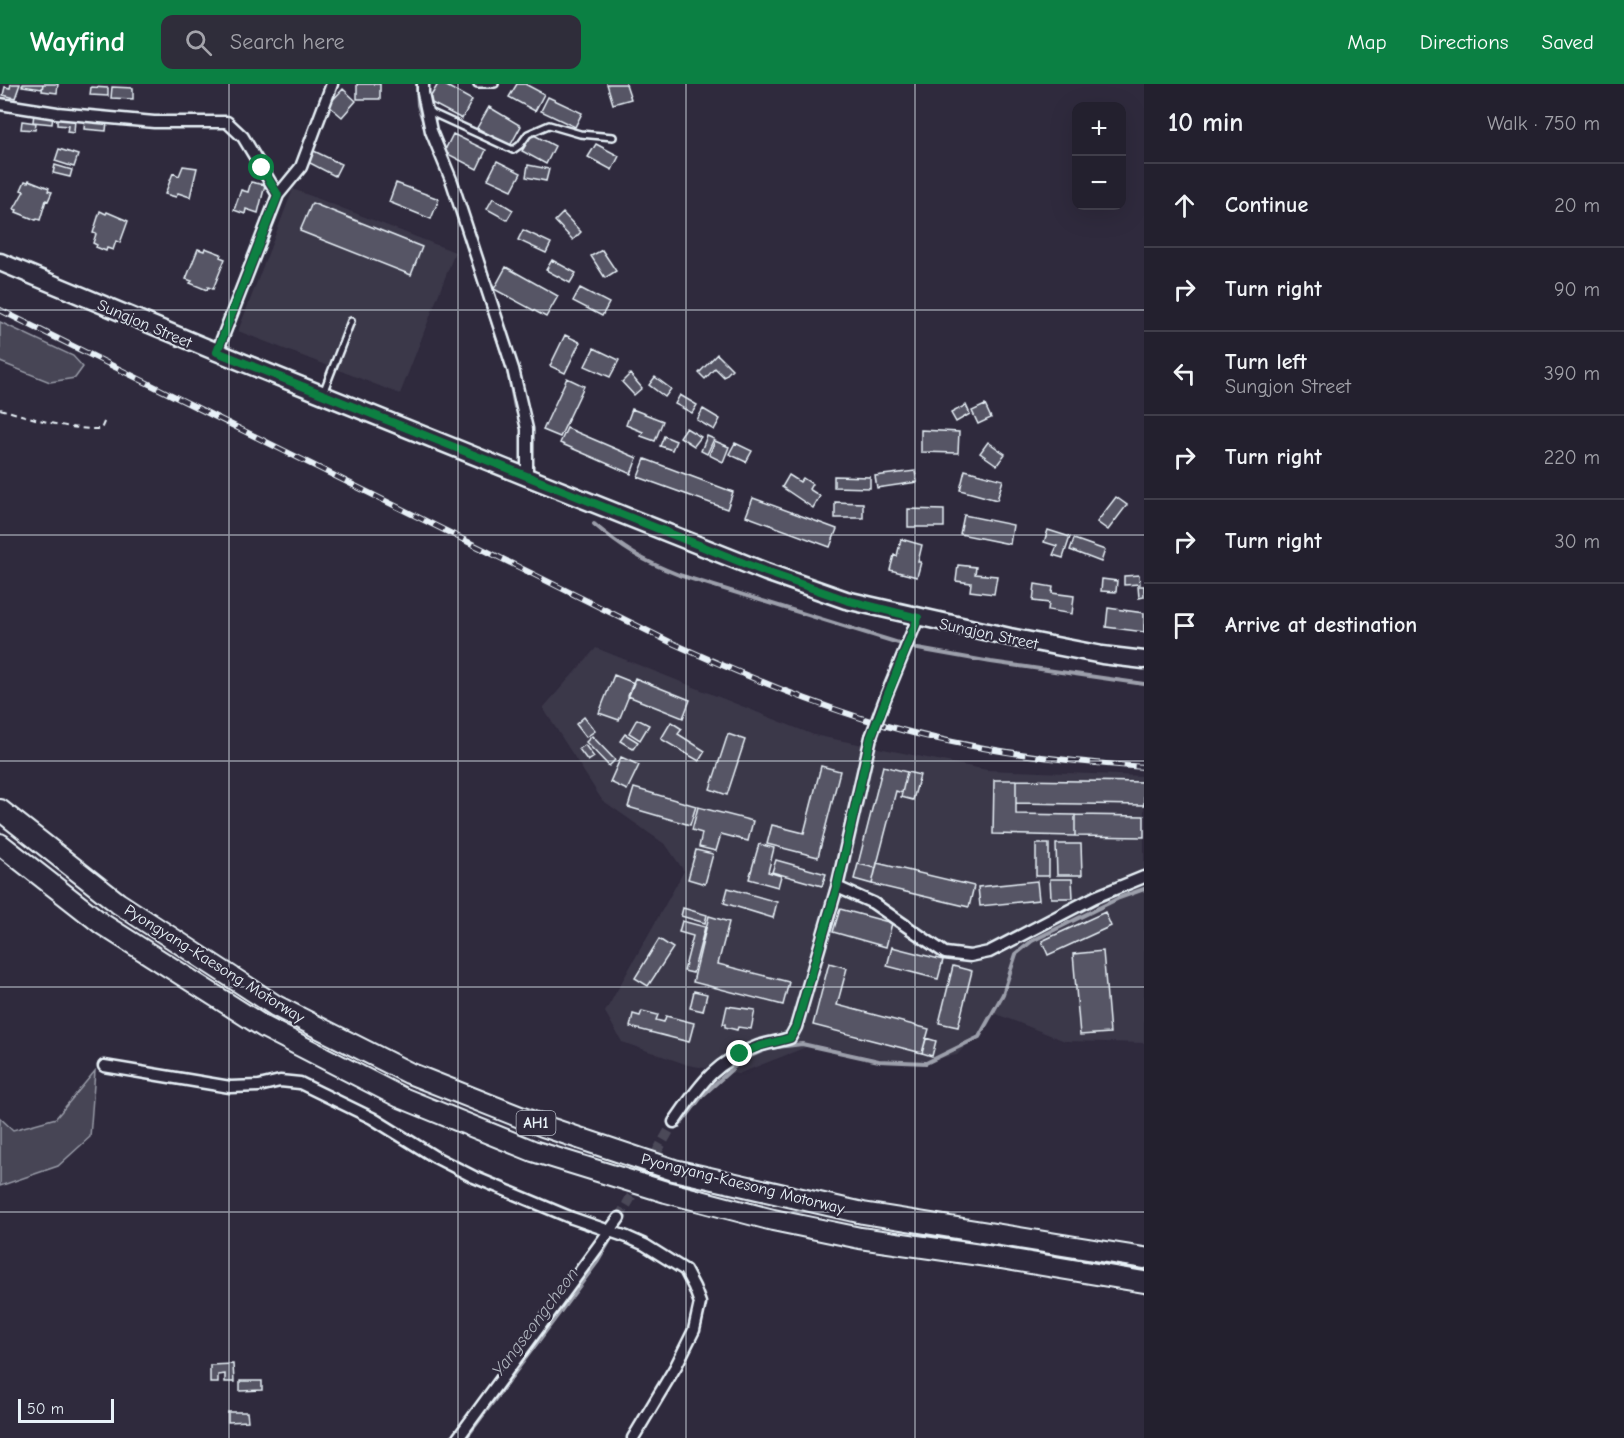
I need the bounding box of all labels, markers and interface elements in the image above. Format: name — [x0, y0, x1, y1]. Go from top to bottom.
search box — [161, 15, 581, 69]
text: Wayfind — [30, 26, 125, 58]
icon: search — [182, 26, 215, 59]
text: Search here — [230, 29, 345, 55]
text: Map — [1347, 30, 1387, 54]
text: Directions — [1420, 30, 1509, 54]
text: Saved — [1542, 30, 1594, 54]
map controls — [1072, 102, 1126, 210]
button: + — [1072, 102, 1126, 156]
text: 10 min — [1168, 108, 1243, 138]
text: Walk · 750 m — [1487, 112, 1600, 135]
route start — [248, 154, 274, 180]
button: − — [1072, 156, 1126, 210]
icon: ahead — [1168, 189, 1201, 222]
text: Continue — [1225, 192, 1308, 218]
text: 20 m — [1554, 194, 1600, 217]
icon: right — [1168, 273, 1201, 306]
text: Turn right — [1225, 276, 1322, 302]
text: 90 m — [1554, 278, 1600, 301]
street label: Sungjon Street — [95, 296, 195, 352]
text: Turn left — [1225, 349, 1307, 375]
icon: left — [1168, 357, 1201, 390]
text: 390 m — [1544, 362, 1600, 385]
text: Sungjon Street — [1225, 375, 1351, 398]
icon: right — [1168, 441, 1201, 474]
text: Turn right — [1225, 444, 1322, 470]
text: 220 m — [1544, 446, 1600, 469]
icon: right — [1168, 525, 1201, 558]
text: Turn right — [1225, 528, 1322, 554]
text: 30 m — [1554, 530, 1600, 553]
icon: arrive — [1168, 609, 1201, 642]
text: Arrive at destination — [1225, 612, 1417, 638]
street label: Sungjon Street — [938, 615, 1040, 653]
street label: Pyongyang-Kaesong Motorway — [121, 901, 309, 1027]
route end — [726, 1040, 752, 1066]
road number: AH1 — [516, 1111, 556, 1135]
street label: Pyongyang-Kaesong Motorway — [639, 1150, 847, 1218]
water label: Yangseongcheon — [488, 1264, 583, 1381]
scale bar — [18, 1396, 114, 1424]
text: 50 m — [27, 1400, 64, 1418]

